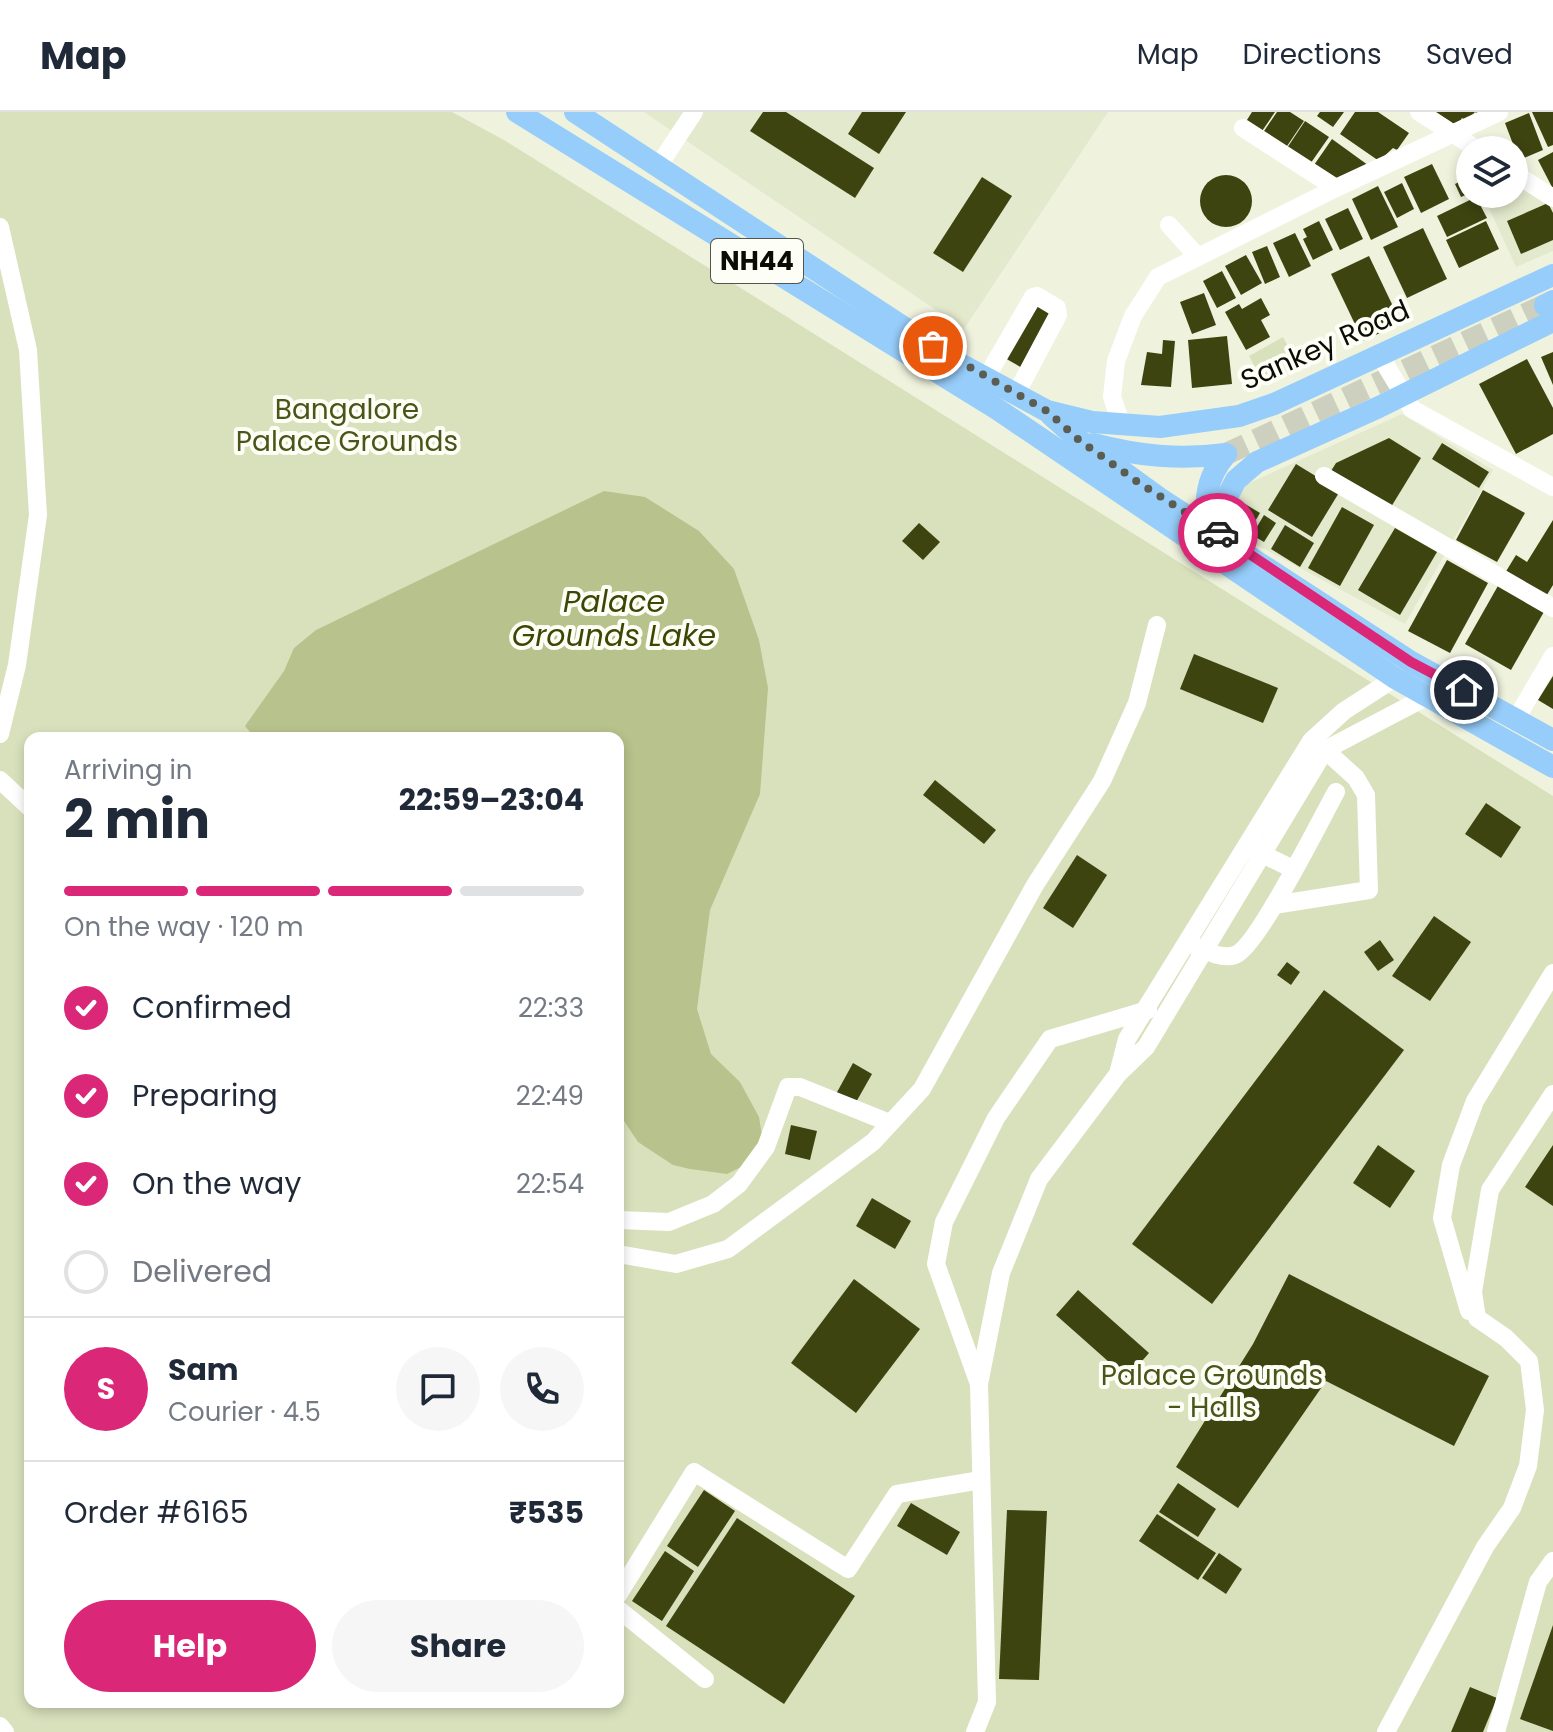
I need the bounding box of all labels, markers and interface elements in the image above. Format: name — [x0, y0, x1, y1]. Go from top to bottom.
text: Map — [40, 29, 127, 82]
text: Map — [1137, 35, 1199, 74]
text: Directions — [1243, 35, 1382, 74]
text: Saved — [1426, 35, 1513, 74]
map controls — [1456, 136, 1528, 208]
button: layers — [1456, 136, 1528, 208]
road number: NH44 — [711, 239, 803, 283]
street label: Sankey Road — [1234, 290, 1416, 400]
pin — [899, 312, 967, 380]
icon: bag — [911, 324, 955, 368]
park label: Bangalore Palace Grounds — [236, 390, 458, 461]
courier — [1178, 493, 1258, 573]
icon: car — [1196, 511, 1240, 555]
water label: Palace Grounds Lake — [512, 580, 716, 657]
pin — [1430, 656, 1498, 724]
icon: home — [1442, 668, 1486, 712]
text: Arriving in — [64, 752, 193, 788]
text: 22:59–23:04 — [399, 778, 584, 821]
text: 2 min — [64, 783, 210, 856]
text: On the way · 120 m — [64, 909, 303, 945]
icon: check — [64, 986, 108, 1030]
text: Confirmed — [132, 986, 292, 1029]
text: 22:33 — [518, 990, 584, 1026]
icon: check — [64, 1074, 108, 1118]
text: Preparing — [132, 1074, 278, 1117]
text: 22:49 — [516, 1078, 584, 1114]
icon: check — [64, 1162, 108, 1206]
text: On the way — [132, 1162, 301, 1205]
text: 22:54 — [516, 1166, 584, 1202]
text: Delivered — [132, 1250, 272, 1293]
button: chat — [396, 1347, 480, 1431]
button: phone — [500, 1347, 584, 1431]
text: Sam — [168, 1348, 239, 1391]
park label: Palace Grounds - Halls — [1101, 1356, 1323, 1427]
text: S — [97, 1367, 115, 1410]
text: Courier · 4.5 — [168, 1394, 321, 1430]
text: Order #6165 — [64, 1491, 249, 1534]
text: ₹535 — [509, 1491, 584, 1534]
button: Help — [64, 1600, 316, 1692]
button: Share — [332, 1600, 584, 1692]

